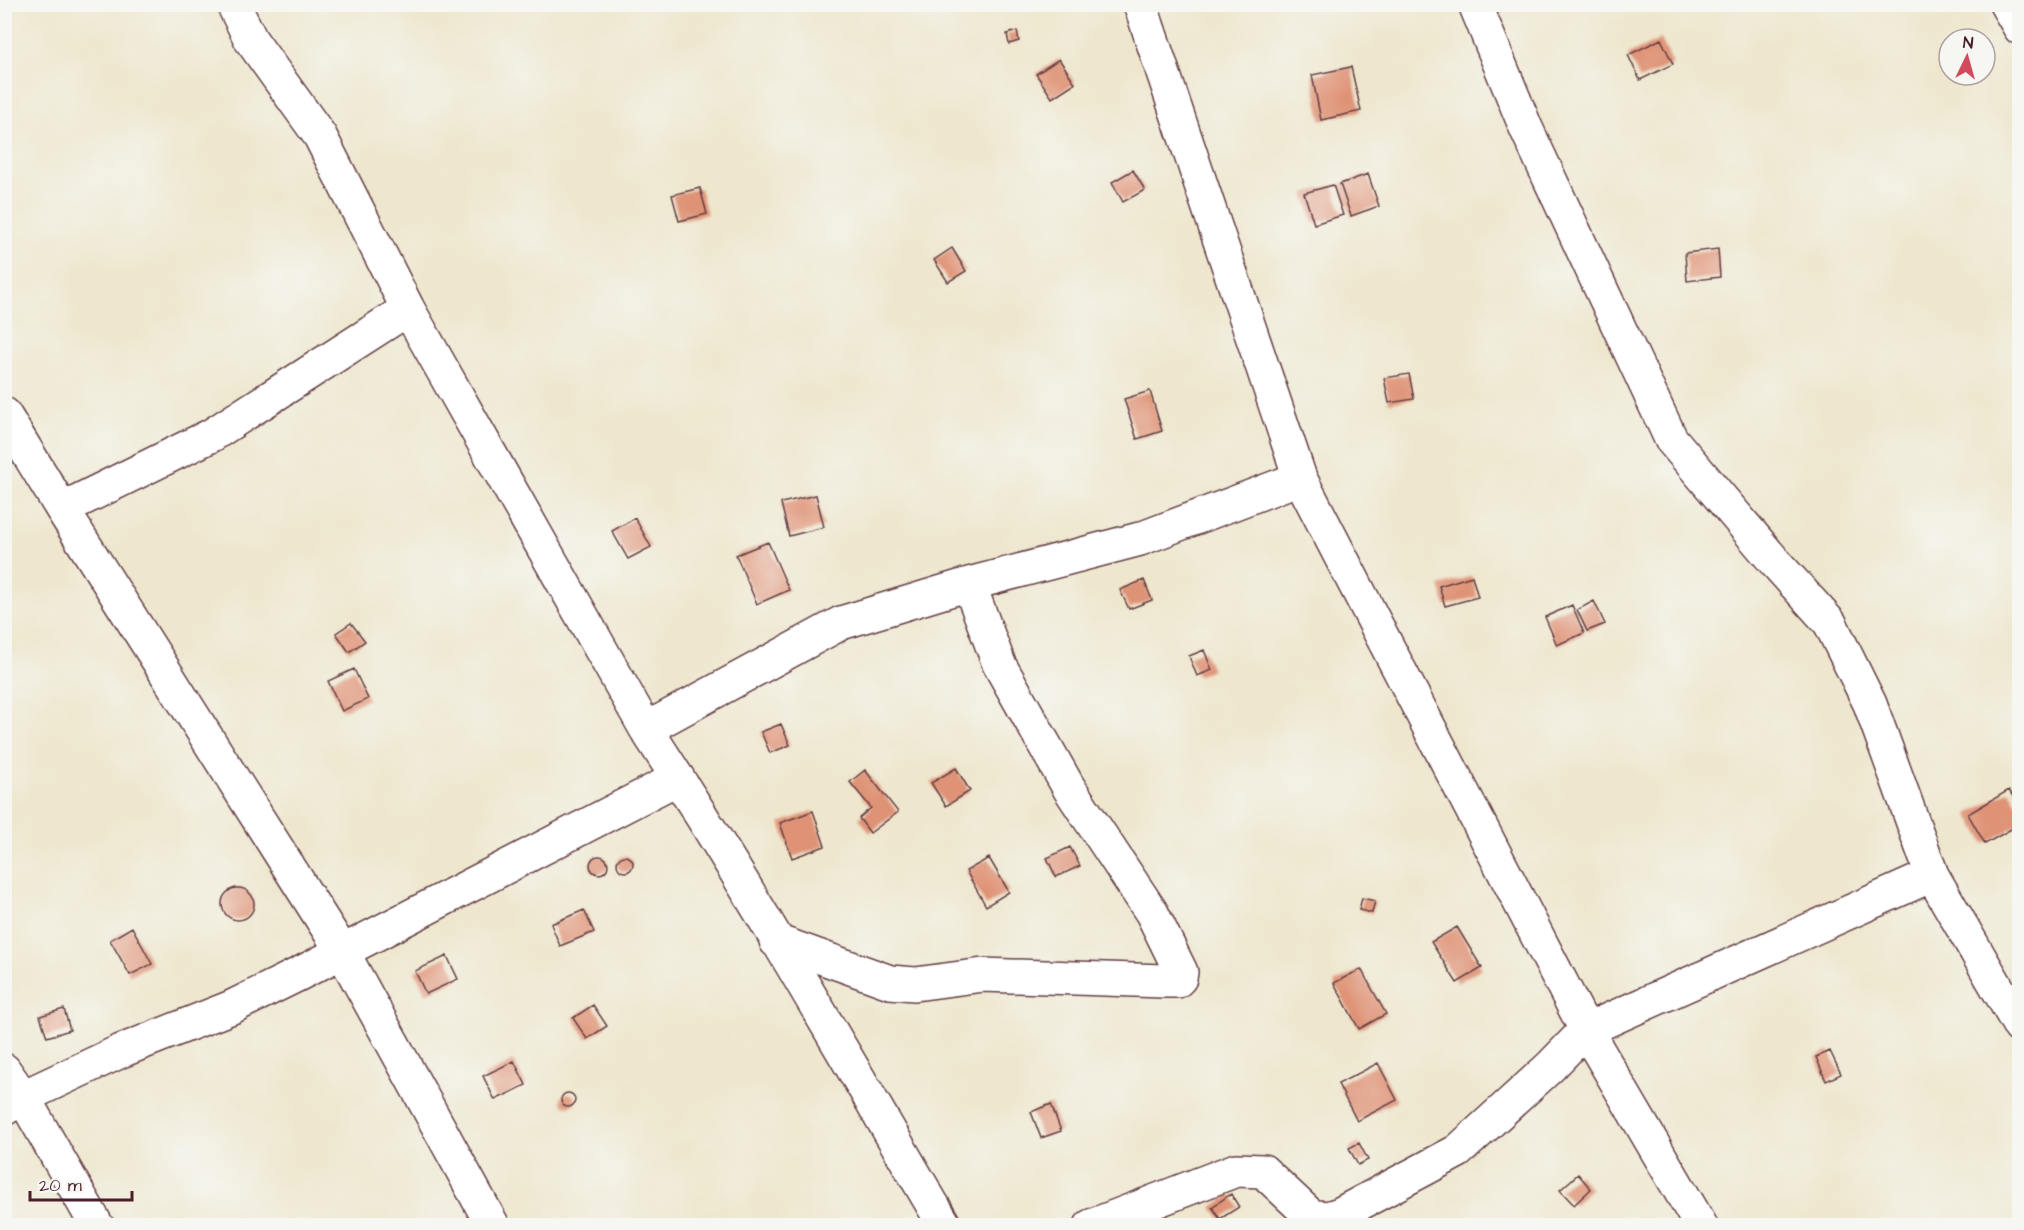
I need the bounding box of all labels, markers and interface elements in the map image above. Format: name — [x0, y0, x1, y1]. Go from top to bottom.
north arrow — [1937, 27, 1997, 87]
text: N — [1962, 32, 1974, 54]
scale bar — [30, 1164, 132, 1202]
text: 20 m — [39, 1173, 82, 1198]

